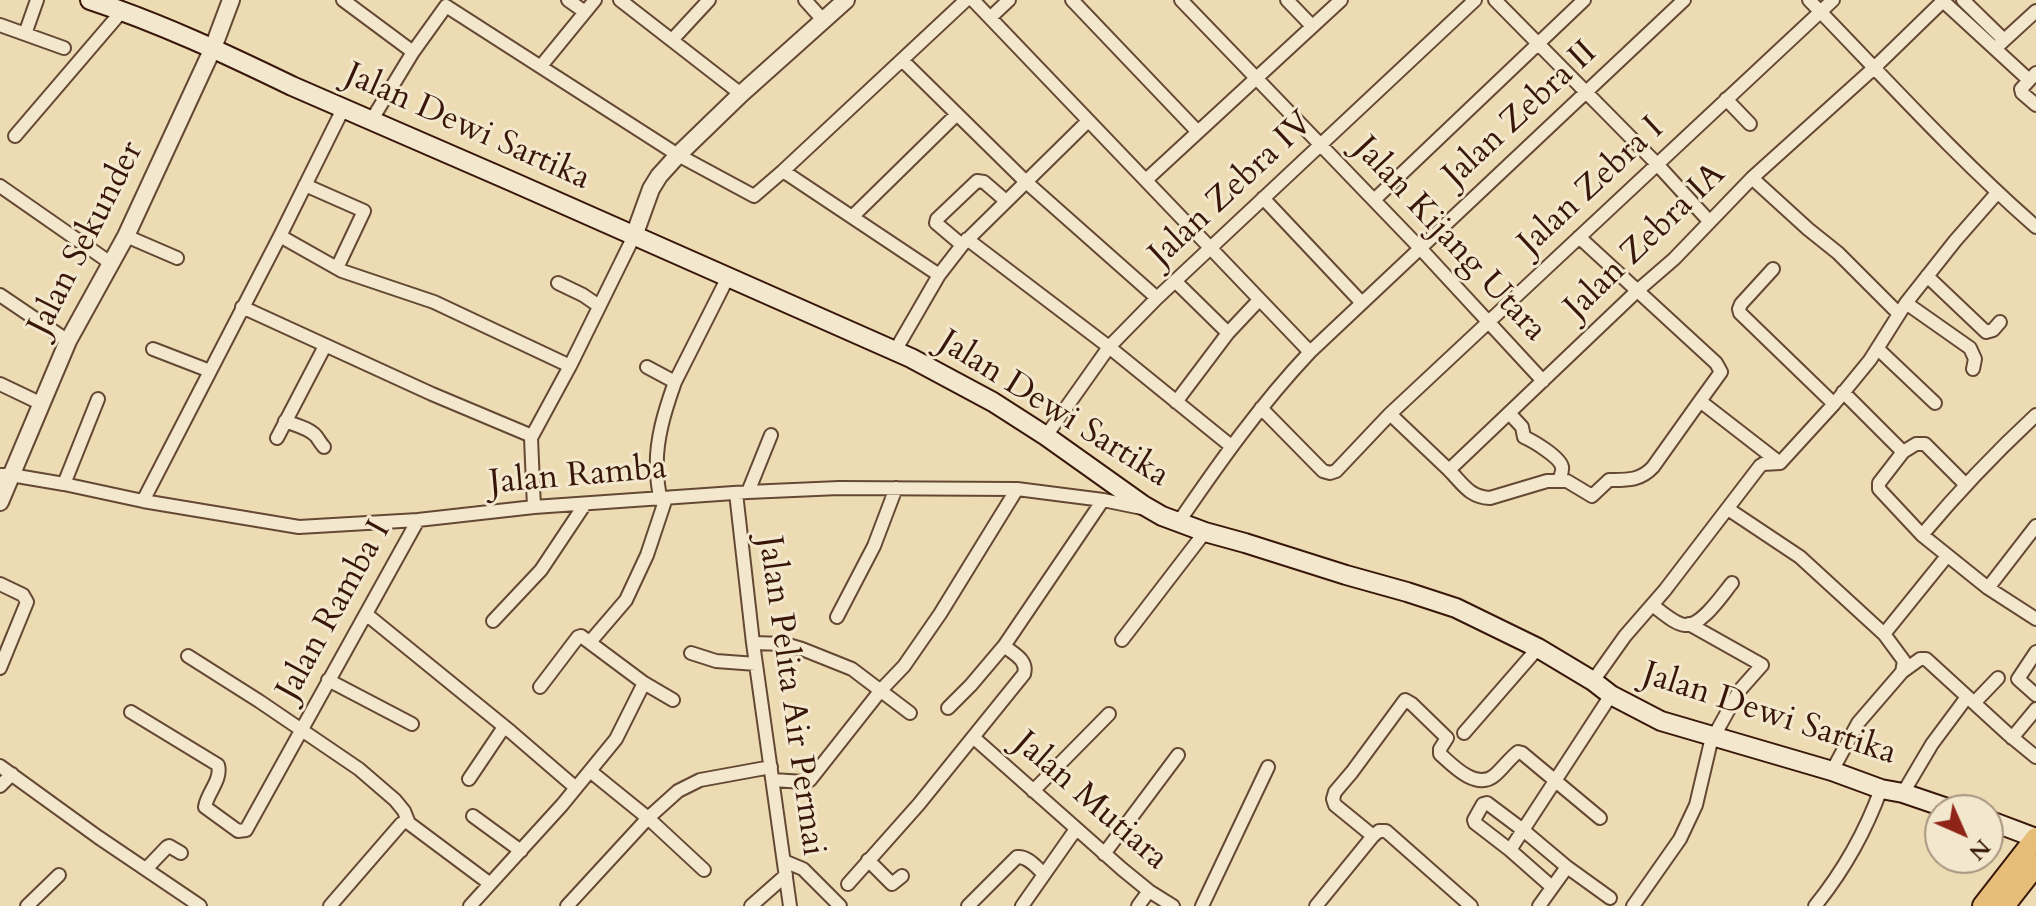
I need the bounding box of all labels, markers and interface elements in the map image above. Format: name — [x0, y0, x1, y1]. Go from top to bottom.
street label: Jalan Zebra II — [1436, 33, 1606, 197]
street label: Jalan Dewi Sartika — [338, 56, 596, 200]
street label: Jalan Zebra IV — [1142, 104, 1322, 276]
street label: Jalan Zebra I — [1511, 109, 1673, 265]
street label: Jalan Kijang Utara — [1344, 129, 1554, 351]
street label: Jalan Sekunder — [21, 135, 153, 343]
street label: Jalan Zebra IA — [1557, 155, 1735, 329]
street label: Jalan Dewi Sartika — [930, 323, 1176, 497]
street label: Jalan Ramba — [488, 449, 668, 505]
street label: Jalan Ramba I — [269, 514, 401, 708]
street label: Jalan Pelita Air Permai — [747, 533, 833, 859]
street label: Jalan Dewi Sartika — [1637, 655, 1901, 775]
street label: Jalan Mutiara — [1005, 724, 1175, 880]
north arrow — [1924, 794, 2004, 874]
text: N — [1962, 832, 1997, 867]

